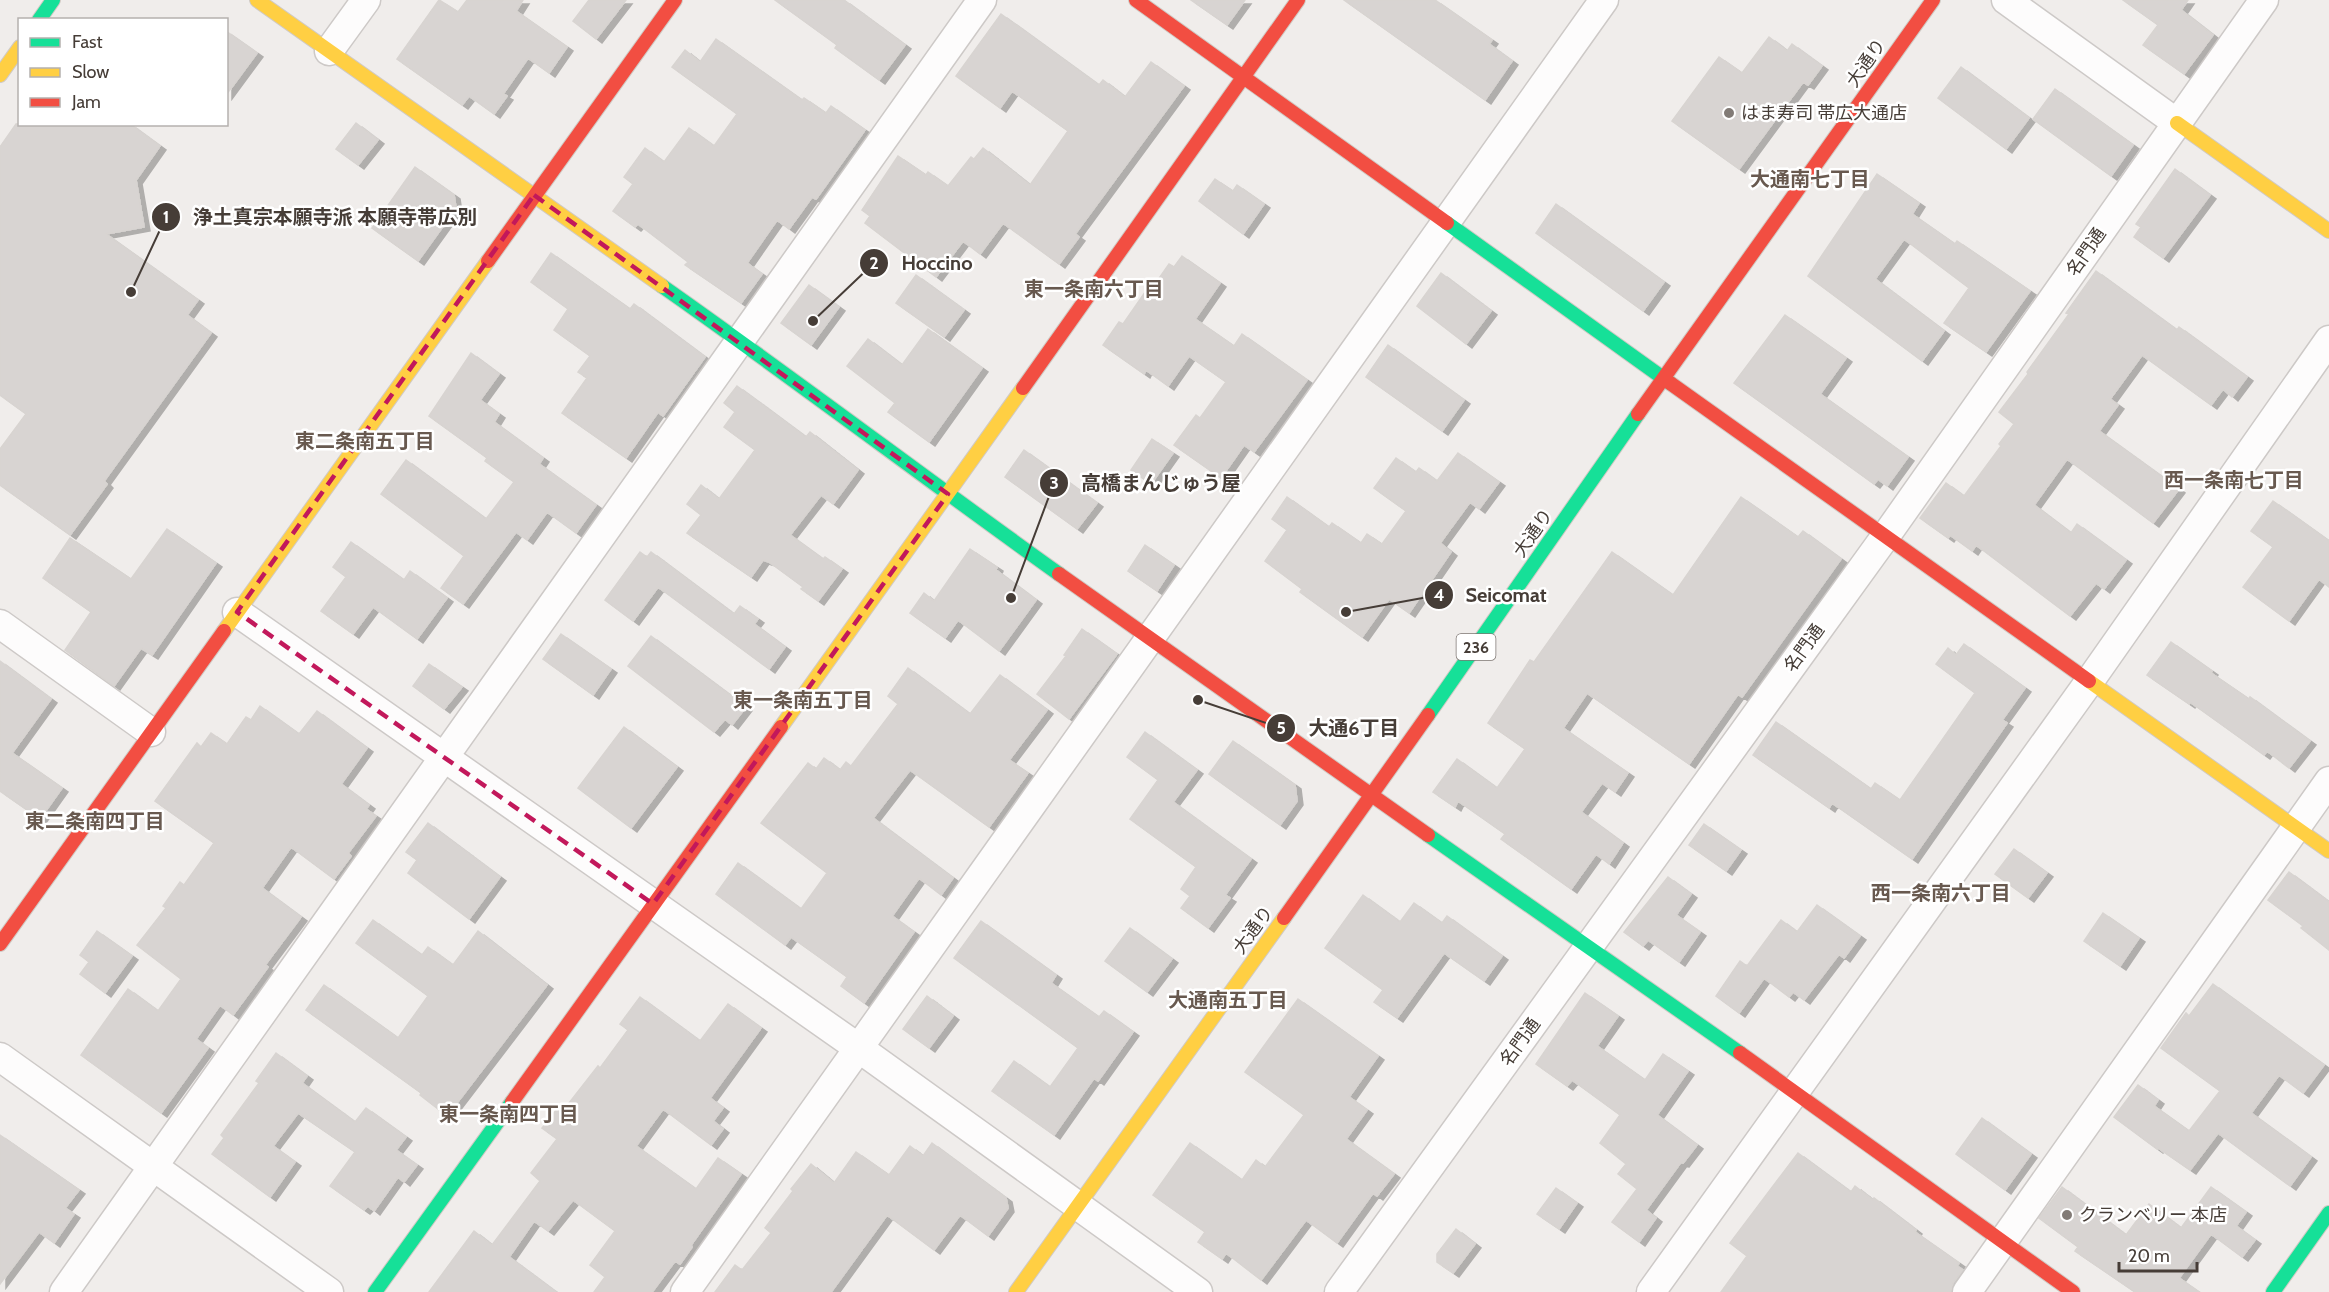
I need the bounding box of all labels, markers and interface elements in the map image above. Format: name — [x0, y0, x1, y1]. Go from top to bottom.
legend — [18, 18, 228, 126]
text: Fast — [72, 31, 103, 53]
street label: 大通り — [1842, 35, 1890, 91]
text: Slow — [72, 61, 109, 83]
text: Jam — [71, 91, 101, 113]
place label: はま寿司 帯広大通店 — [1741, 102, 1907, 124]
marker: はま寿司 帯広大通店 — [1722, 106, 1736, 120]
district label: 大通南七丁目 — [1750, 167, 1870, 191]
callout: 浄土真宗本願寺派 本願寺帯広別 — [151, 198, 490, 236]
text: 浄土真宗本願寺派 本願寺帯広別 — [193, 205, 477, 229]
text: 1 — [163, 206, 169, 228]
street label: 名門通 — [2062, 224, 2110, 280]
callout: Hoccino — [859, 244, 984, 282]
text: Hoccino — [901, 251, 973, 275]
text: 2 — [869, 252, 879, 274]
district label: 東一条南六丁目 — [1024, 277, 1164, 301]
district label: 東二条南五丁目 — [295, 429, 435, 453]
callout: 高橋まんじゅう屋 — [1039, 464, 1253, 502]
district label: 西一条南七丁目 — [2164, 468, 2304, 492]
text: 高橋まんじゅう屋 — [1081, 471, 1241, 495]
text: 3 — [1049, 472, 1059, 494]
street label: 大通り — [1509, 505, 1557, 561]
callout: Seicomat — [1424, 576, 1559, 614]
text: Seicomat — [1465, 583, 1547, 607]
text: 4 — [1433, 584, 1445, 606]
street label: 名門通 — [1779, 620, 1829, 676]
road number: 236 — [1456, 634, 1496, 660]
district label: 東一条南五丁目 — [733, 688, 873, 712]
callout: 大通6丁目 — [1266, 709, 1412, 747]
text: 大通6丁目 — [1308, 716, 1400, 740]
text: 5 — [1276, 717, 1286, 739]
district label: 東二条南四丁目 — [25, 809, 165, 833]
district label: 西一条南六丁目 — [1871, 881, 2011, 905]
street label: 大通り — [1228, 902, 1278, 958]
district label: 大通南五丁目 — [1168, 988, 1288, 1012]
street label: 名門通 — [1495, 1014, 1545, 1070]
district label: 東一条南四丁目 — [439, 1102, 579, 1126]
place label: クランベリー 本店 — [2079, 1204, 2227, 1226]
marker: クランベリー 本店 — [2060, 1208, 2074, 1222]
scale bar — [2119, 1235, 2197, 1273]
text: 20 m — [2128, 1245, 2170, 1267]

